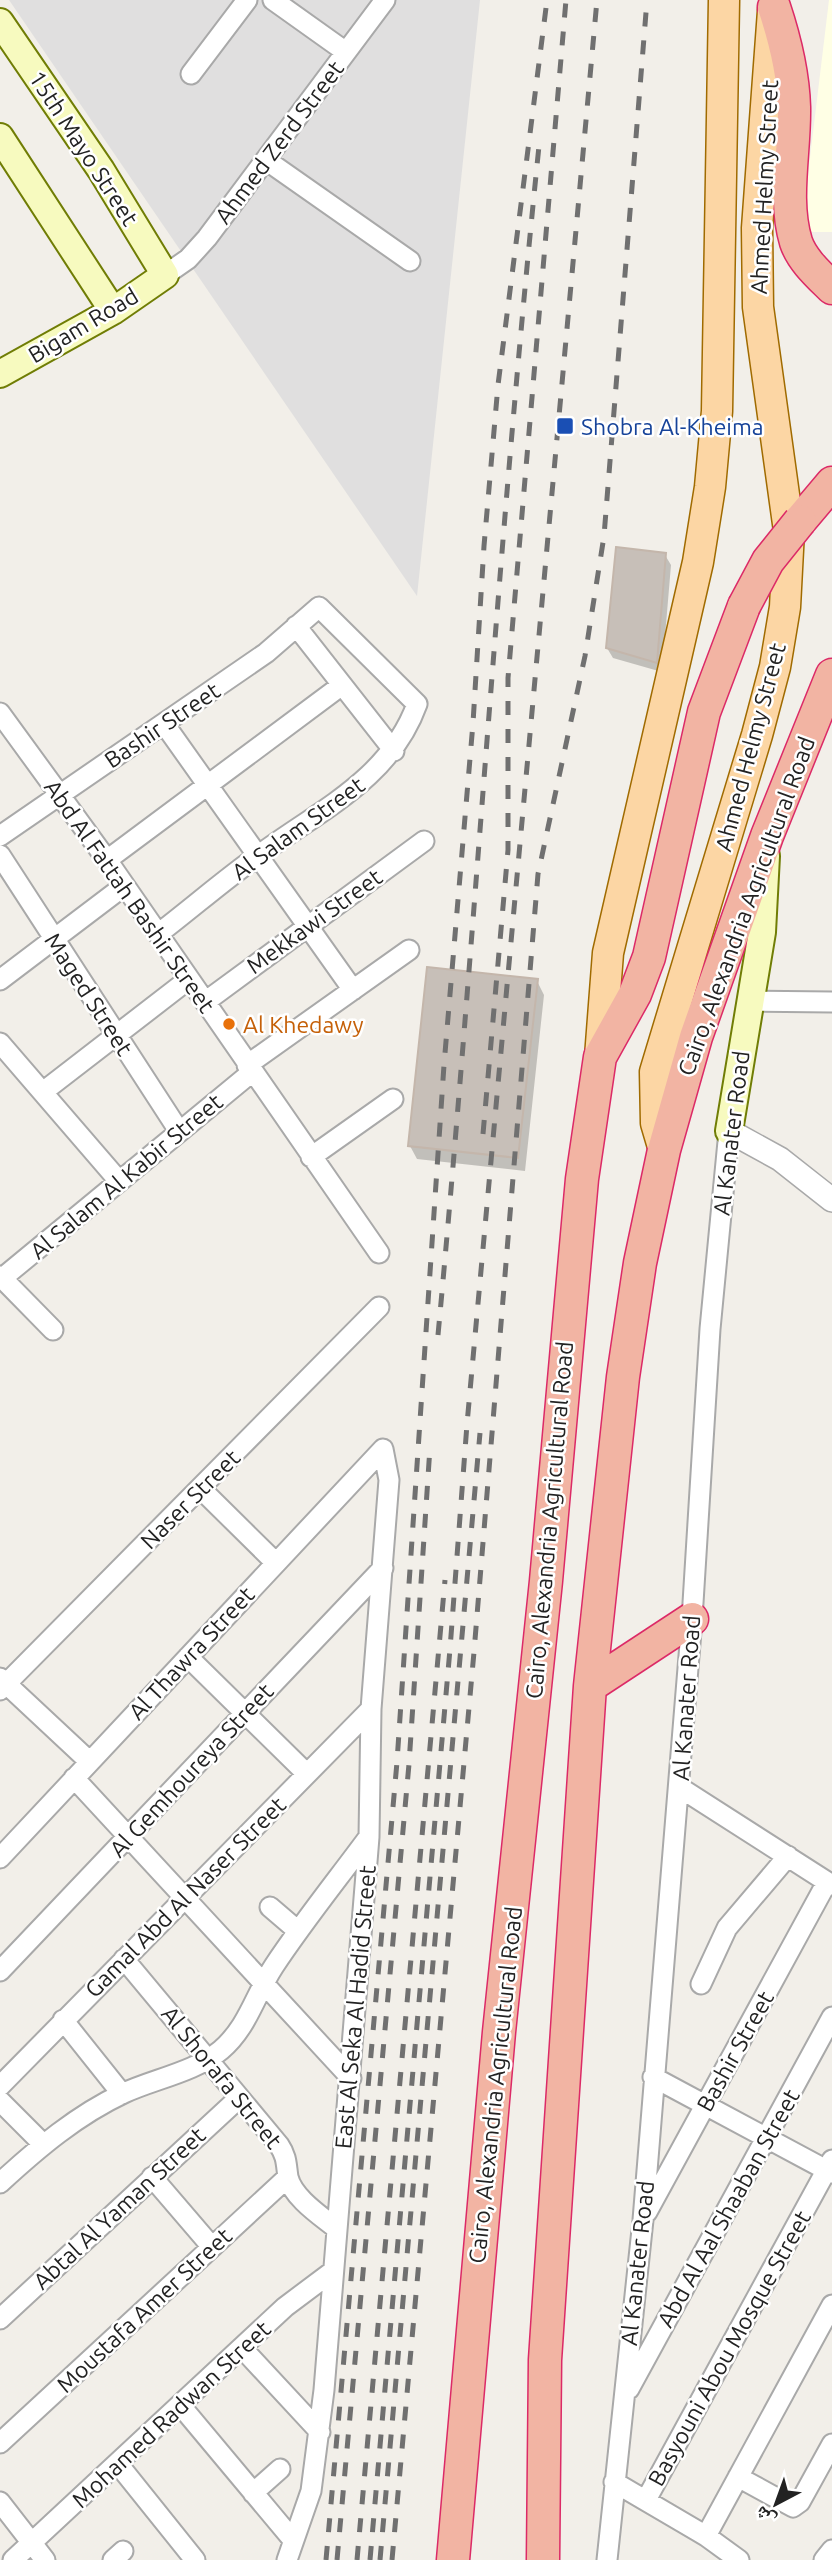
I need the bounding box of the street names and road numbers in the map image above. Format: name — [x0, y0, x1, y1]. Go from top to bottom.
street label: Ahmed Zerd Street — [210, 56, 348, 228]
street label: 15th Mayo Street — [25, 66, 143, 230]
street label: Ahmed Helmy Street — [746, 79, 782, 295]
street label: Bigam Road — [24, 283, 142, 367]
street label: Ahmed Helmy Street — [710, 640, 790, 854]
street label: Bashir Street — [100, 677, 224, 773]
street label: Cairo, Alexandria Agricultural Road — [673, 733, 819, 1079]
street label: Al Salam Street — [227, 772, 369, 884]
street label: Abd Al Fattah Bashir Street — [40, 775, 220, 1017]
street label: Mekkawi Street — [242, 864, 386, 978]
street label: Maged Street — [40, 928, 138, 1060]
street label: Al Kanater Road — [708, 1049, 754, 1217]
street label: Al Salam Al Kabir Street — [25, 1089, 227, 1263]
street label: Cairo, Alexandria Agricultural Road — [521, 1340, 577, 1700]
street label: Naser Street — [136, 1445, 244, 1553]
street label: Al Thawra Street — [123, 1582, 259, 1724]
street label: Al Kanater Road — [668, 1614, 704, 1782]
street label: Al Gemhoureya Street — [104, 1678, 278, 1862]
street label: Gamal Abd Al Naser Street — [80, 1792, 290, 2002]
street label: East Al Seka Al Hadid Street — [330, 1864, 380, 2150]
street label: Cairo, Alexandria Agricultural Road — [464, 1905, 526, 2265]
street label: Bashir Street — [692, 1987, 778, 2115]
street label: Al Shorafa Street — [157, 2001, 287, 2153]
street label: Abd Al Aal Shaaban Street — [652, 2085, 804, 2331]
street label: Abtal Al Yaman Street — [28, 2122, 210, 2294]
street label: Al Kanater Road — [616, 2179, 658, 2347]
street label: Basyouni Abou Mosque Street — [643, 2206, 815, 2490]
street label: Moustafa Amer Street — [52, 2223, 236, 2397]
street label: Mohamed Radwan Street — [67, 2316, 275, 2512]

